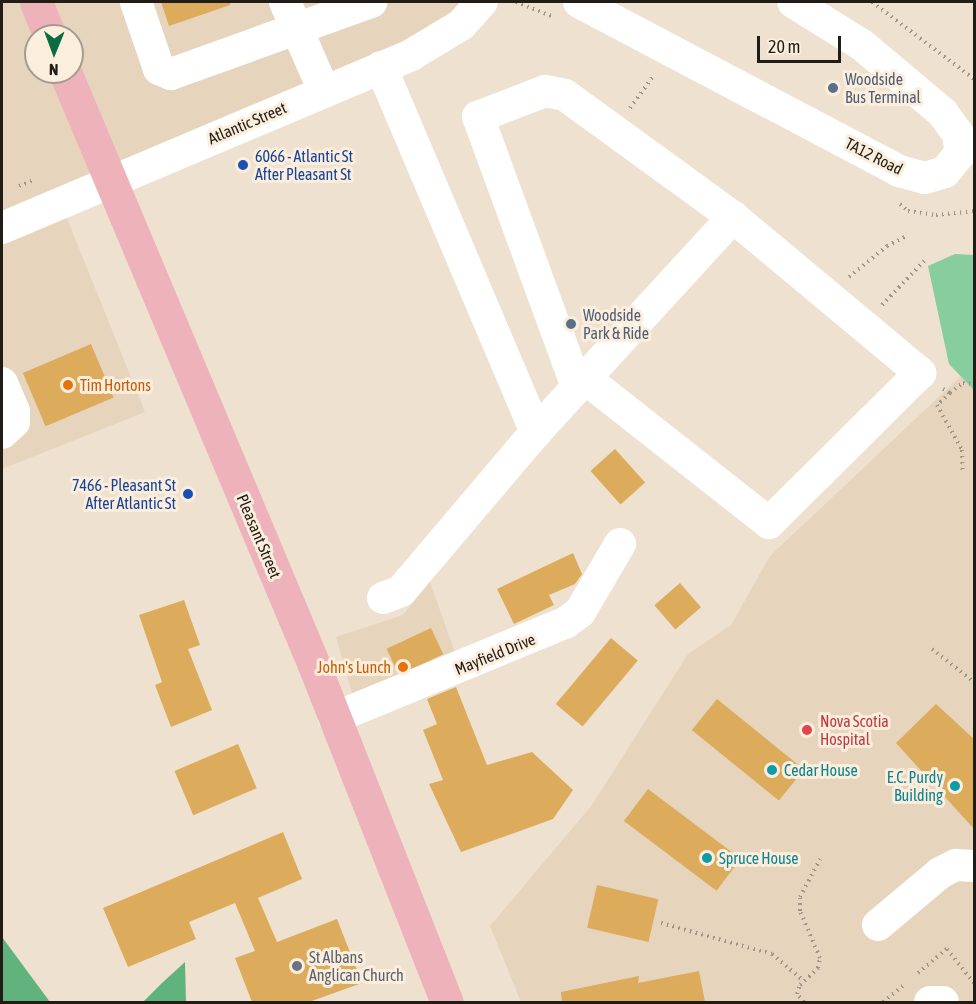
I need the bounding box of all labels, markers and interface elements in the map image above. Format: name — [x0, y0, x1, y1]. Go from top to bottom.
north arrow — [24, 24, 84, 84]
scale bar — [760, 24, 844, 62]
text: 20 m — [768, 36, 800, 57]
text: N — [49, 61, 59, 79]
place label: Woodside Bus Terminal — [845, 69, 921, 107]
marker: Woodside Bus Terminal — [826, 81, 840, 95]
street label: Atlantic Street — [205, 98, 289, 148]
street label: TA12 Road — [842, 133, 906, 179]
place label: 6066 - Atlantic St After Pleasant St — [255, 146, 353, 184]
marker: 6066 - Atlantic St After Pleasant St — [236, 158, 250, 172]
place label: Woodside Park & Ride — [583, 305, 649, 343]
marker: Woodside Park & Ride — [564, 317, 578, 331]
place label: Tim Hortons — [80, 375, 151, 395]
marker: Tim Hortons — [61, 378, 75, 392]
place label: 7466 - Pleasant St After Atlantic St — [72, 475, 176, 513]
marker: 7466 - Pleasant St After Atlantic St — [181, 487, 195, 501]
street label: Pleasant Street — [233, 491, 285, 581]
street label: Mayfield Drive — [452, 629, 538, 679]
place label: John's Lunch — [317, 657, 391, 677]
marker: John's Lunch — [396, 660, 410, 674]
place label: Nova Scotia Hospital — [820, 711, 889, 749]
marker: Nova Scotia Hospital — [798, 721, 816, 739]
place label: Cedar House — [784, 760, 858, 780]
marker: Cedar House — [765, 763, 779, 777]
place label: E.C. Purdy Building — [887, 767, 943, 805]
marker: E.C. Purdy Building — [948, 779, 962, 793]
place label: Spruce House — [719, 848, 799, 868]
marker: Spruce House — [700, 851, 714, 865]
place label: St Albans Anglican Church — [309, 947, 404, 985]
marker: St Albans Anglican Church — [290, 959, 304, 973]

